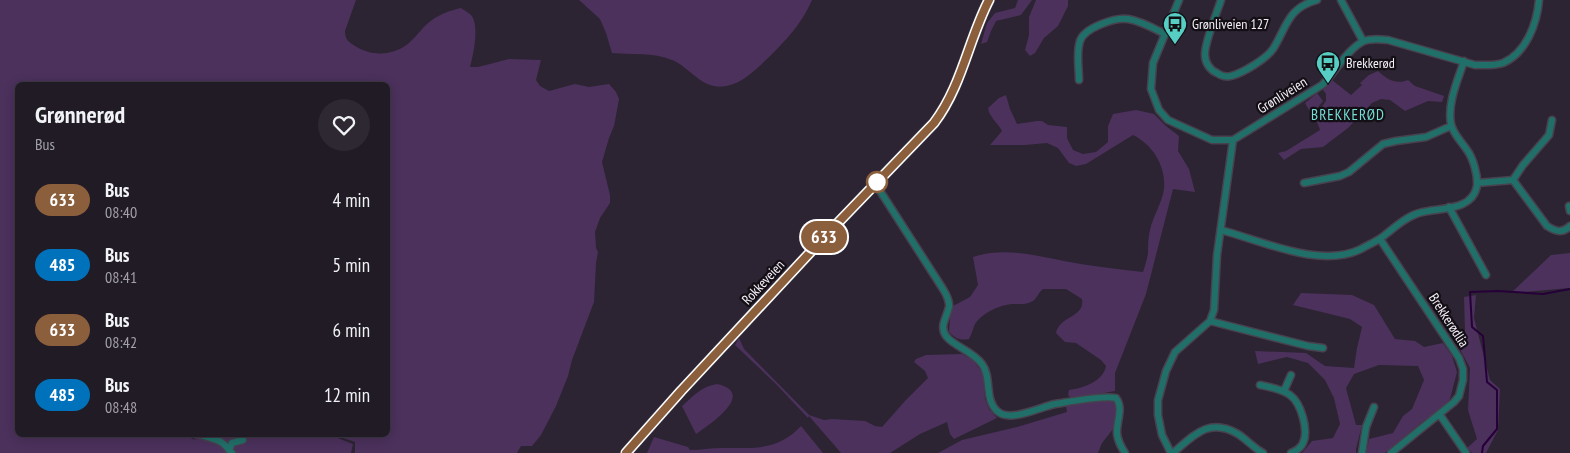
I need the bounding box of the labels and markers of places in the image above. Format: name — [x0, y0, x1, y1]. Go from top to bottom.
bus stop icon: Grønliveien 127 — [1162, 11, 1188, 45]
place label: Grønliveien 127 — [1192, 15, 1269, 33]
bus stop icon: Brekkerød — [1315, 50, 1341, 84]
place label: Brekkerød — [1346, 54, 1395, 72]
unlabelled marker — [866, 171, 888, 193]

